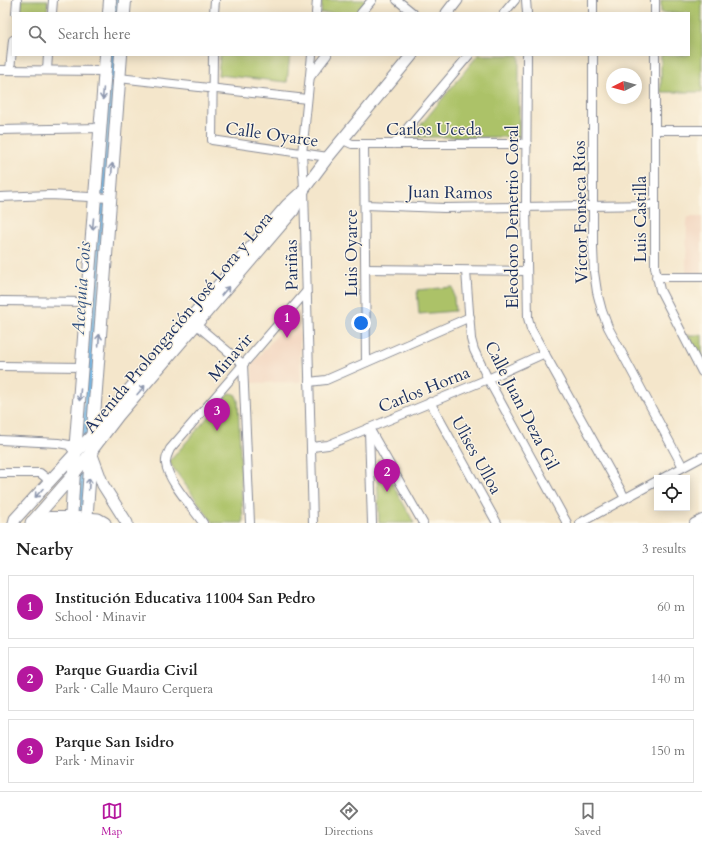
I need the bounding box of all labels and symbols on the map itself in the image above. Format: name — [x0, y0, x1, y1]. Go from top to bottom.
north arrow — [606, 68, 642, 104]
one-way arrow — [100, 87, 107, 100]
street label: Calle Oyarce — [224, 117, 320, 152]
street label: Carlos Uceda — [386, 118, 483, 141]
street label: Eleodoro Demetrio Coral — [501, 124, 524, 309]
street label: Víctor Fonseca Ríos — [568, 140, 593, 284]
one-way arrow — [109, 163, 116, 176]
street label: Luis Castilla — [629, 175, 652, 262]
street label: Juan Ramos — [404, 180, 493, 205]
street label: Avenida Prolongación José Lora y Lora — [79, 206, 278, 438]
street label: Luis Oyarce — [340, 209, 363, 297]
one-way arrow — [90, 217, 97, 230]
street label: Pariñas — [280, 239, 303, 291]
water label: Acequia Cois — [66, 240, 97, 337]
one-way arrow — [221, 286, 230, 296]
pin: 1 — [274, 305, 300, 338]
your location — [351, 313, 371, 333]
street label: Minavir — [203, 328, 258, 387]
one-way arrow — [96, 334, 103, 347]
street label: Calle Juan Deza Gil — [479, 337, 564, 474]
street label: Carlos Horna — [375, 360, 474, 418]
one-way arrow — [136, 384, 145, 395]
one-way arrow — [76, 388, 83, 401]
pin: 3 — [204, 398, 230, 431]
street label: Ulises Ulloa — [446, 412, 508, 499]
pin: 2 — [374, 459, 400, 492]
one-way arrow — [85, 478, 92, 491]
one-way arrow — [35, 487, 44, 498]

